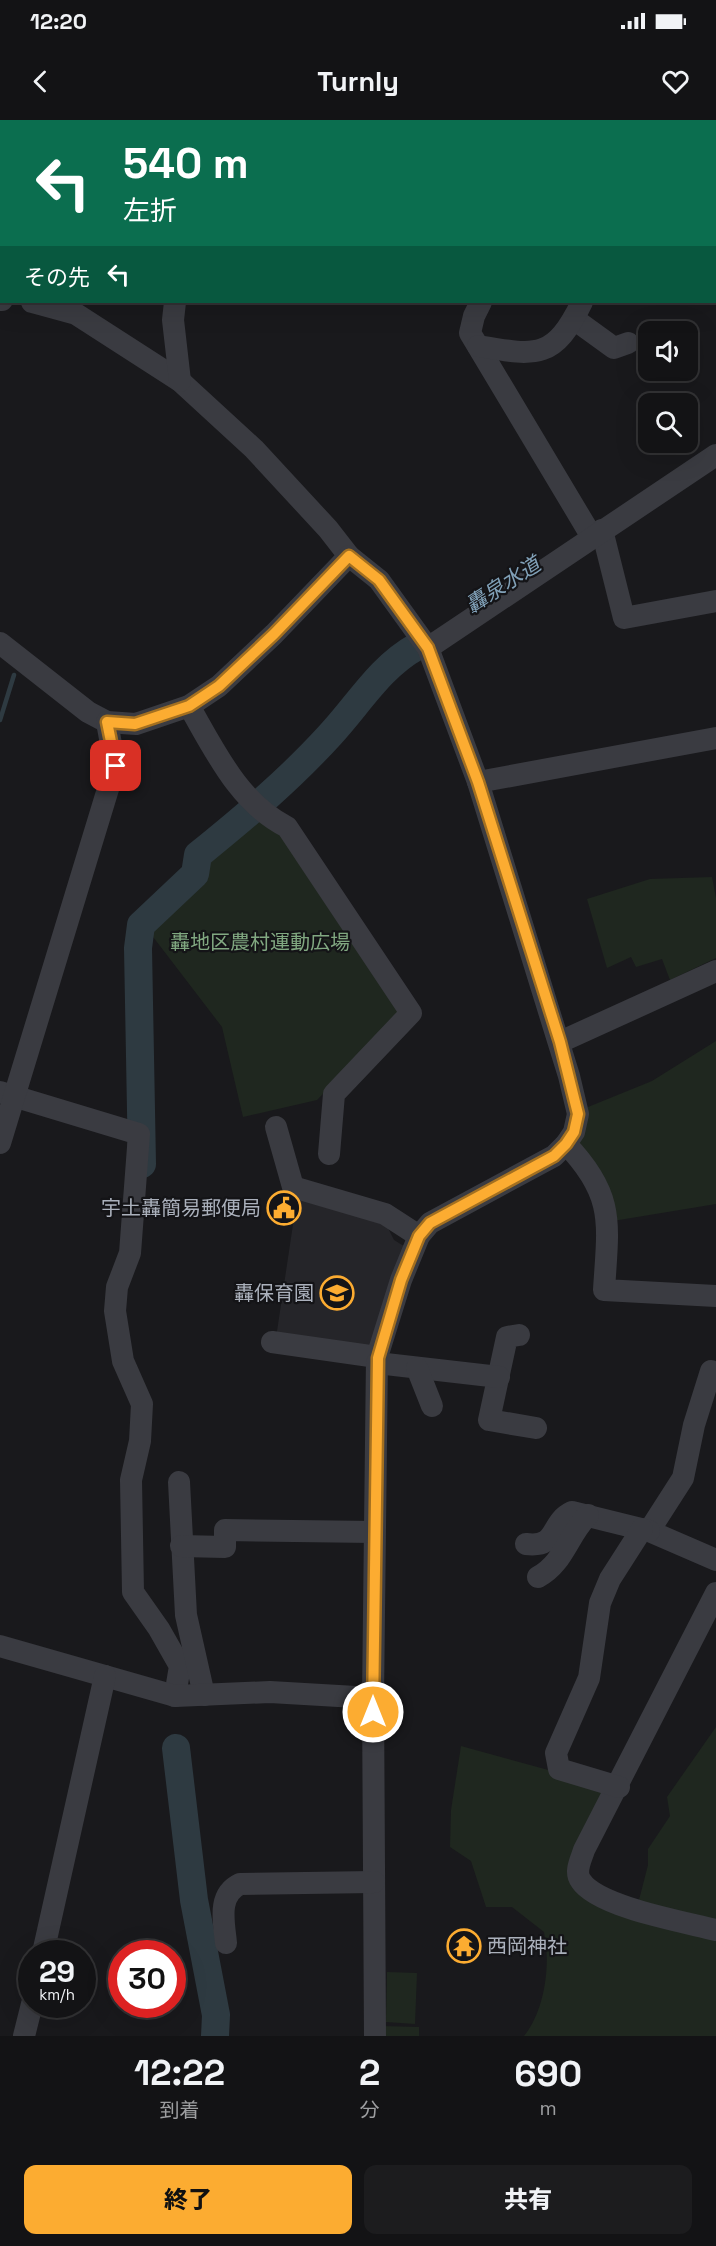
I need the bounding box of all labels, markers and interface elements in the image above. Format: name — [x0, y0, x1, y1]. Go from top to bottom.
text: 12:20 — [30, 7, 87, 35]
text: Turnly — [317, 64, 399, 99]
icon: back — [24, 65, 57, 98]
icon: heart — [659, 65, 692, 98]
text: 540 m — [123, 137, 249, 190]
icon: left — [24, 144, 102, 222]
text: 左折 — [123, 193, 177, 228]
icon: left — [102, 258, 135, 291]
text: その先 — [24, 263, 90, 291]
map controls — [638, 321, 698, 453]
button: sound — [638, 321, 698, 381]
button: search — [638, 393, 698, 453]
water label: 轟泉水道 — [460, 549, 548, 619]
pin — [90, 740, 141, 791]
icon: arrive — [99, 749, 132, 782]
park label: 轟地区農村運動広場 — [170, 929, 350, 955]
public building icon: 宇土轟簡易郵便局 — [266, 1190, 302, 1226]
place label: 宇土轟簡易郵便局 — [101, 1195, 261, 1221]
school or university icon: 轟保育園 — [319, 1275, 355, 1311]
place label: 轟保育園 — [234, 1280, 314, 1306]
position arrow — [341, 1680, 405, 1744]
temple icon: 西岡神社 — [446, 1928, 482, 1964]
place label: 西岡神社 — [487, 1933, 567, 1959]
speed limit sign: 30 — [108, 1940, 186, 2018]
text: 29 — [39, 1952, 75, 1991]
text: km/h — [39, 1985, 75, 2004]
text: 12:22 — [134, 2050, 225, 2096]
text: 2 — [359, 2050, 380, 2096]
text: 690 — [514, 2051, 582, 2097]
text: m — [540, 2095, 557, 2121]
text: 到着 — [159, 2097, 199, 2123]
text: 分 — [360, 2097, 380, 2123]
button: 終了 — [24, 2165, 352, 2234]
button: 共有 — [364, 2165, 692, 2234]

